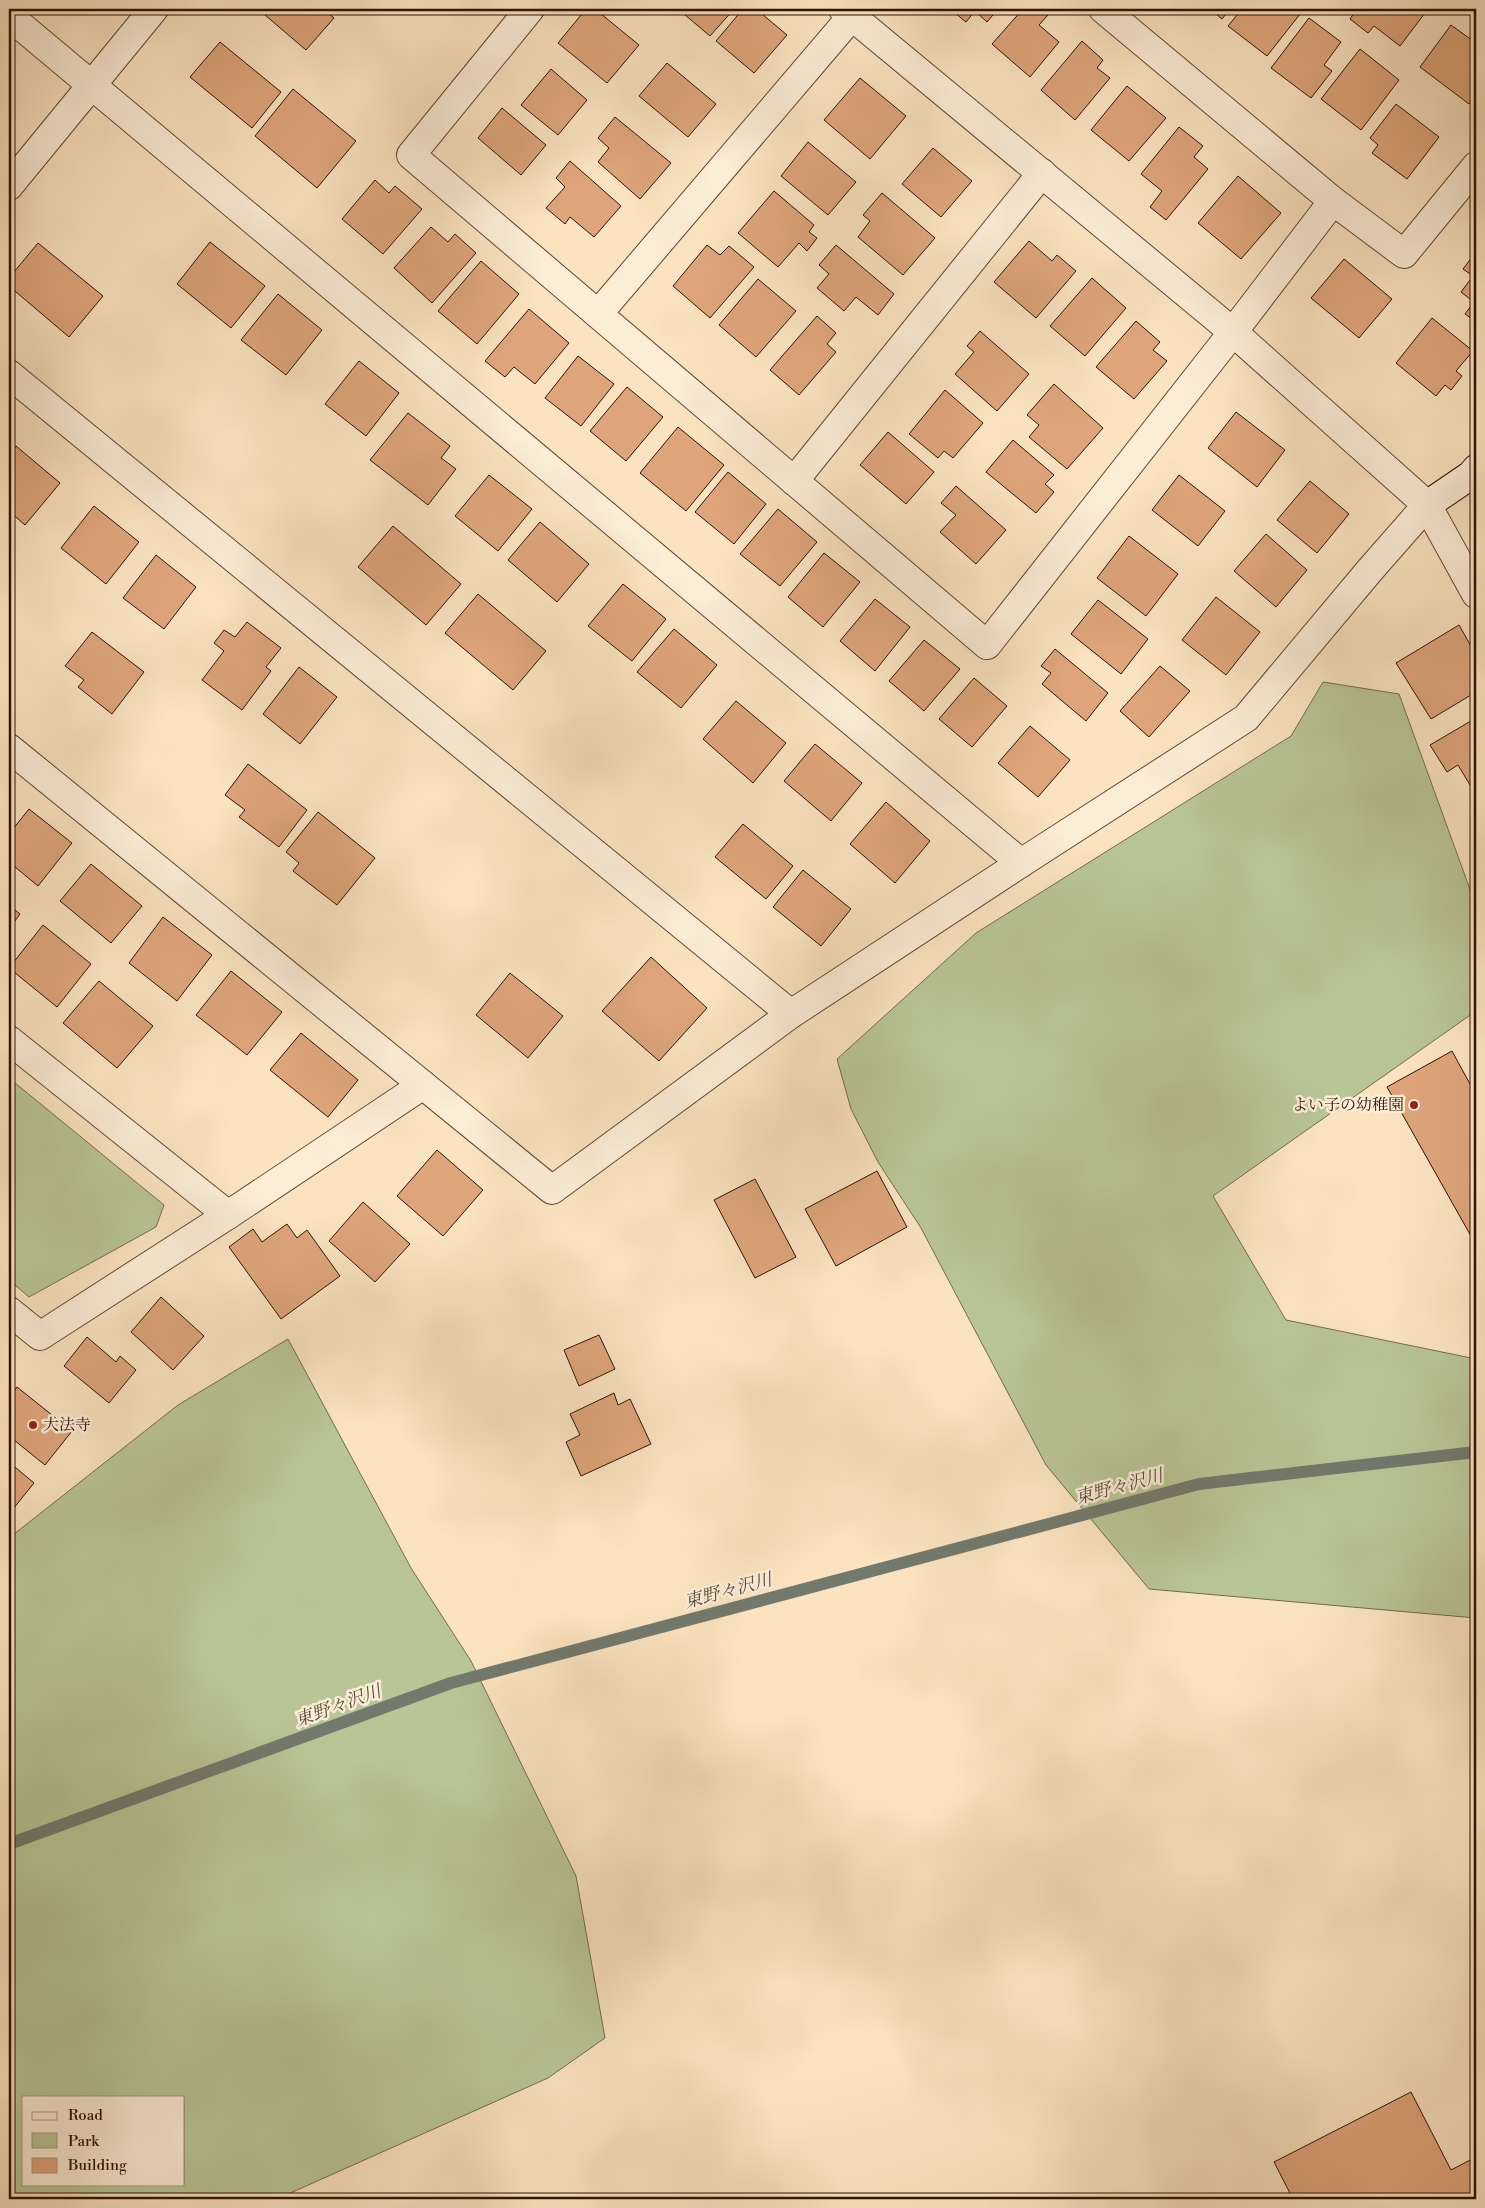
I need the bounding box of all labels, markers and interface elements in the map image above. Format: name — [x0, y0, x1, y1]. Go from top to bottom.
place label: よい子の幼稚園 — [1292, 1095, 1404, 1115]
marker: よい子の幼稚園 — [1408, 1099, 1420, 1111]
place label: 大法寺 — [43, 1415, 91, 1435]
marker: 大法寺 — [27, 1419, 39, 1431]
water label: 東野々沢川 — [1073, 1464, 1167, 1510]
water label: 東野々沢川 — [682, 1568, 776, 1614]
water label: 東野々沢川 — [292, 1679, 386, 1732]
legend — [22, 2096, 185, 2186]
text: Road — [68, 2106, 103, 2125]
text: Park — [68, 2132, 100, 2151]
text: Building — [67, 2156, 127, 2175]

